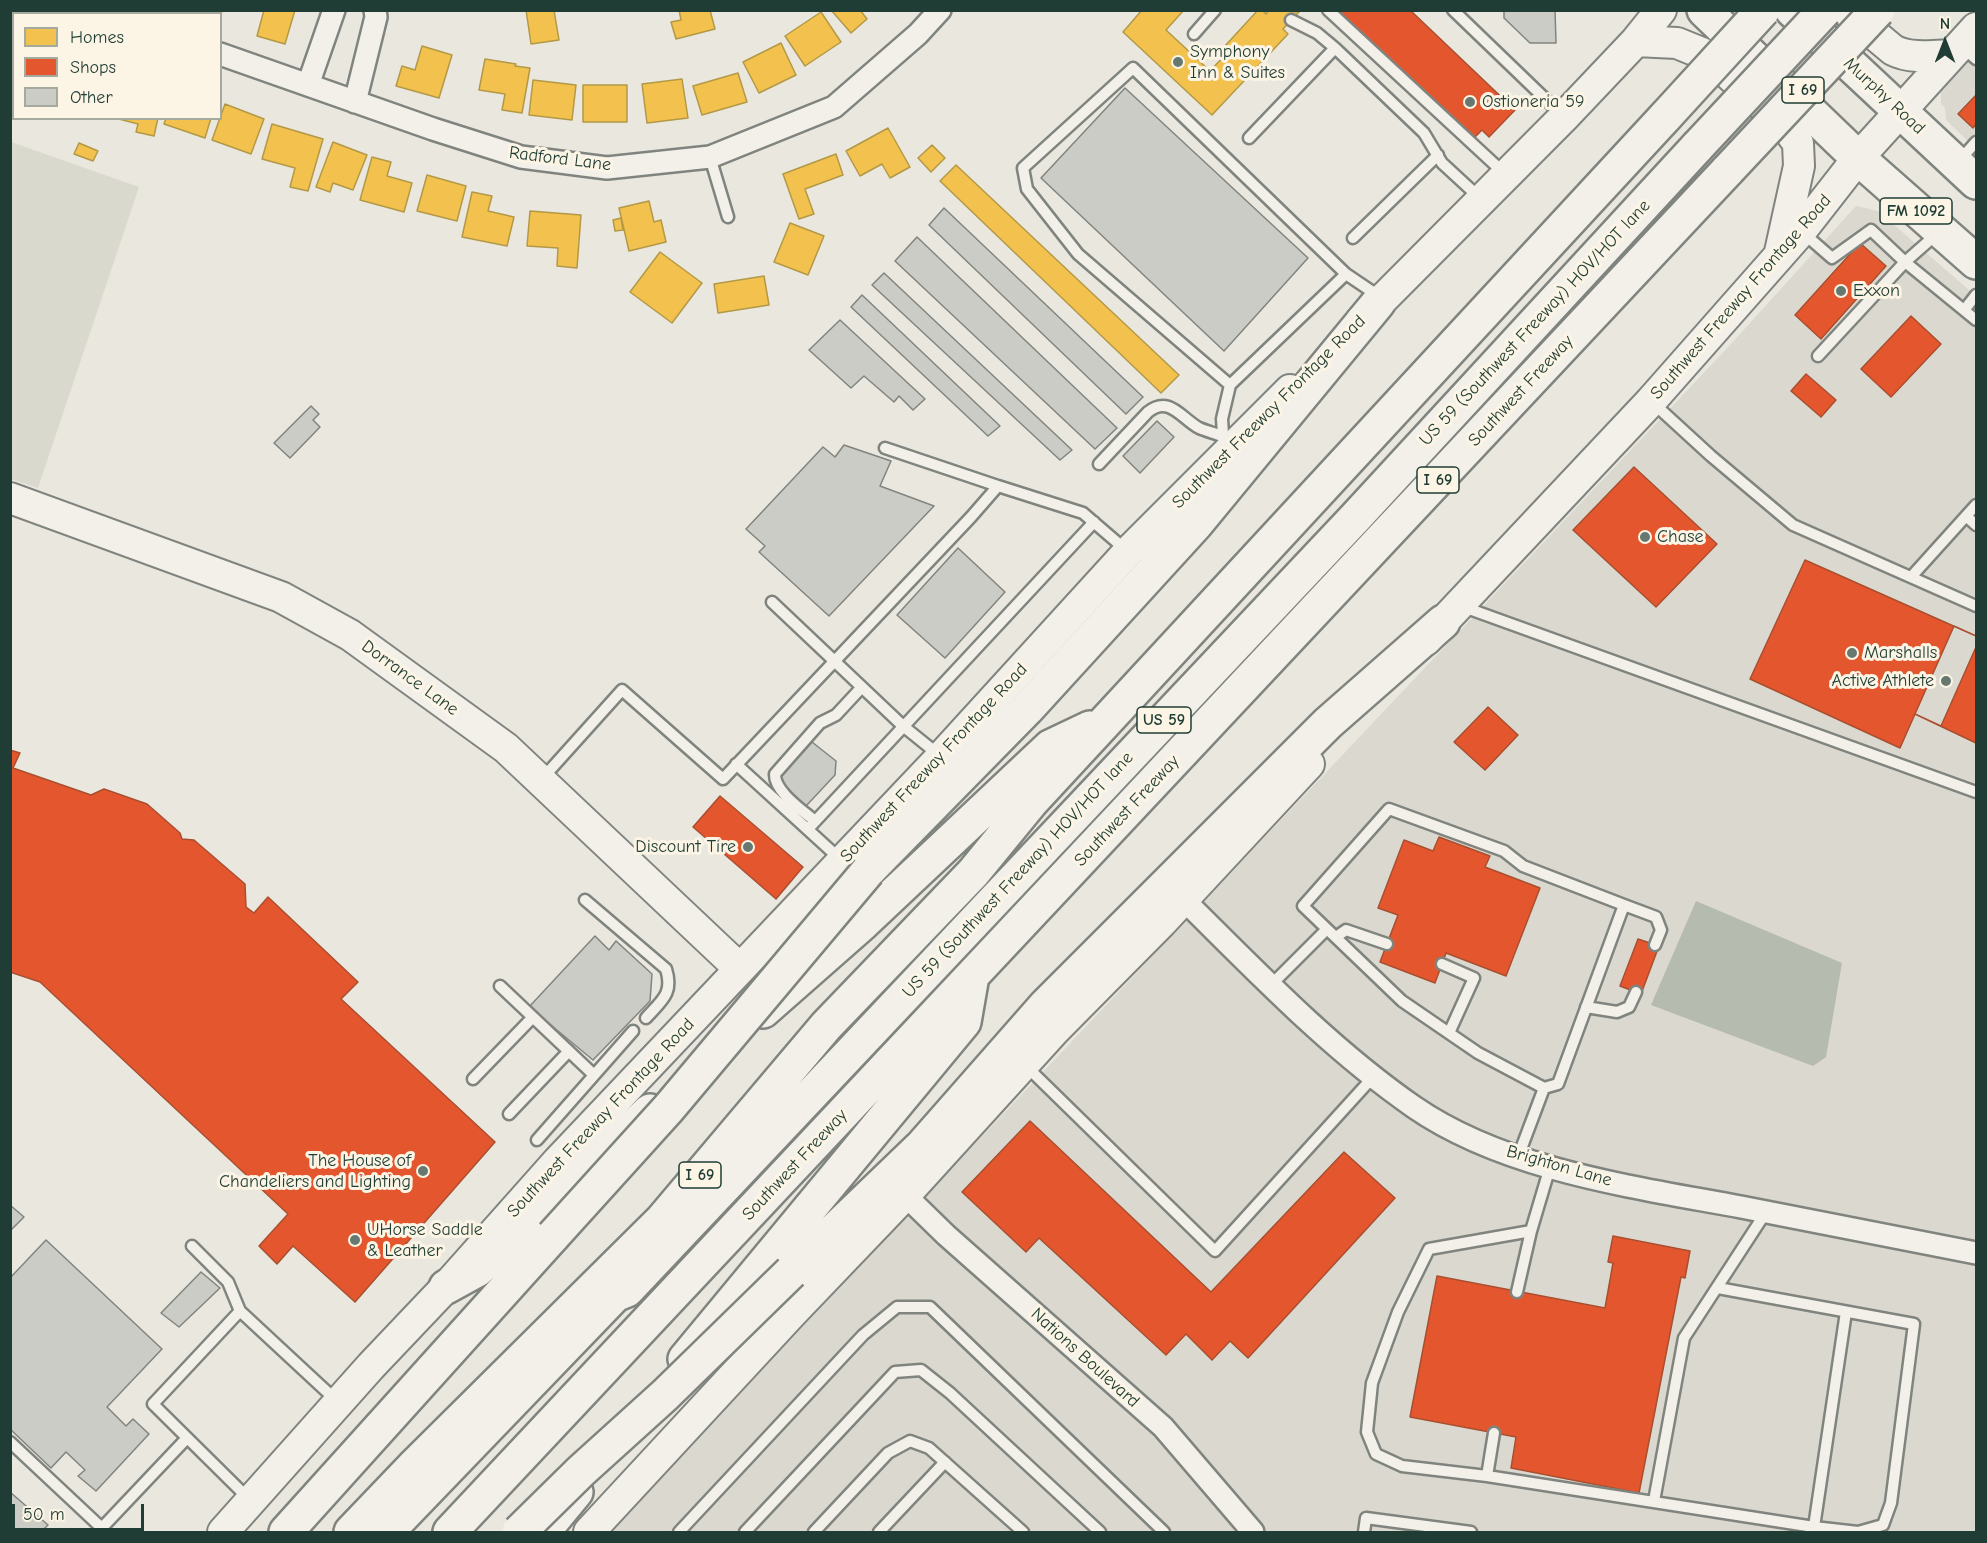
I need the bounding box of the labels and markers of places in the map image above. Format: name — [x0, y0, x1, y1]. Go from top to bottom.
place label: Symphony Inn & Suites — [1190, 41, 1285, 84]
marker: Symphony Inn & Suites — [1171, 55, 1185, 69]
place label: Ostioneria 59 — [1482, 91, 1585, 113]
marker: Ostioneria 59 — [1463, 95, 1477, 109]
place label: Exxon — [1853, 280, 1900, 302]
marker: Exxon — [1834, 284, 1848, 298]
place label: Chase — [1657, 526, 1703, 548]
marker: Chase — [1638, 530, 1652, 544]
place label: Marshalls — [1864, 642, 1937, 664]
marker: Marshalls — [1845, 646, 1859, 660]
place label: Active Athlete — [1832, 670, 1934, 692]
marker: Active Athlete — [1939, 674, 1953, 688]
place label: Discount Tire — [635, 836, 736, 858]
marker: Discount Tire — [741, 840, 755, 854]
place label: The House of Chandeliers and Lighting — [219, 1150, 411, 1192]
marker: The House of Chandeliers and Lighting — [416, 1164, 430, 1178]
place label: UHorse Saddle & Leather — [367, 1219, 483, 1262]
marker: UHorse Saddle & Leather — [348, 1233, 362, 1247]

